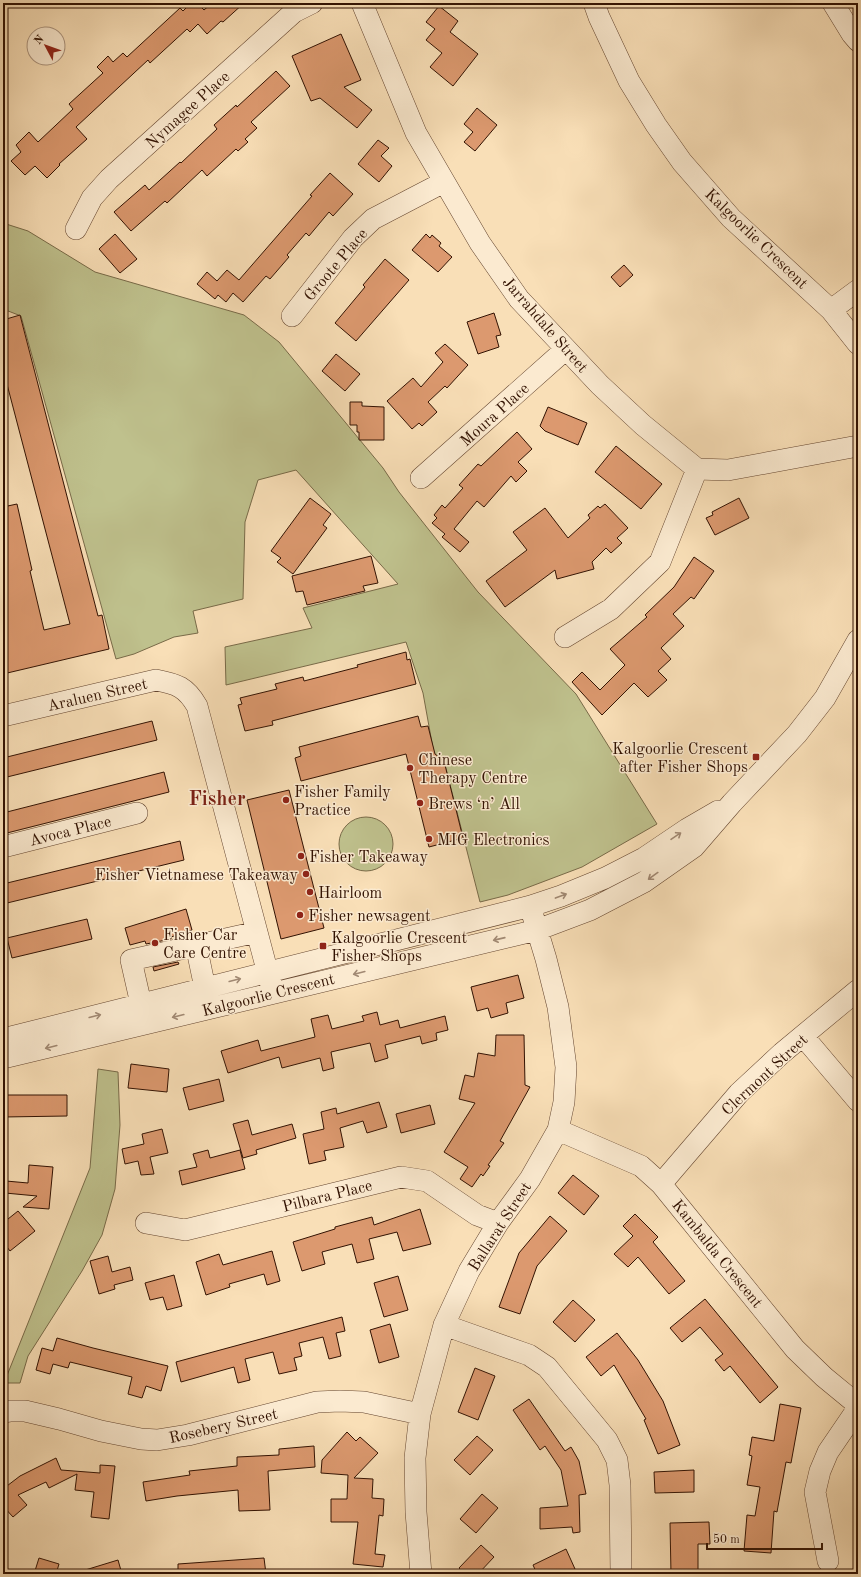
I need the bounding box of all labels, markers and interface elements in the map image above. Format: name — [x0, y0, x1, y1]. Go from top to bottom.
north arrow — [26, 26, 66, 66]
text: N — [33, 33, 47, 47]
street label: Nymagee Place — [143, 69, 233, 152]
street label: Kalgoorlie Crescent — [701, 186, 810, 293]
street label: Groote Place — [302, 226, 371, 304]
street label: Jarrahdale Street — [499, 274, 591, 377]
street label: Moura Place — [458, 381, 533, 450]
street label: Araluen Street — [46, 677, 150, 715]
place label: Kalgoorlie Crescent after Fisher Shops — [612, 742, 748, 776]
marker: Kalgoorlie Crescent after Fisher Shops — [751, 752, 761, 762]
place label: Chinese Therapy Centre — [418, 753, 527, 787]
marker: Chinese Therapy Centre — [405, 763, 415, 773]
place label: Fisher Family Practice — [294, 785, 391, 819]
district label: Fisher — [188, 790, 246, 810]
marker: Fisher Family Practice — [281, 795, 291, 805]
place label: Brews ‘n’ All — [428, 796, 520, 813]
marker: Brews ‘n’ All — [415, 798, 425, 808]
street label: Avoca Place — [28, 814, 113, 850]
one-way arrow — [670, 832, 681, 840]
place label: MIG Electronics — [437, 833, 549, 849]
marker: MIG Electronics — [424, 834, 434, 844]
place label: Fisher Takeaway — [309, 850, 428, 866]
marker: Fisher Takeaway — [296, 851, 306, 861]
place label: Fisher Vietnamese Takeaway — [95, 868, 299, 884]
marker: Fisher Vietnamese Takeaway — [301, 869, 311, 879]
one-way arrow — [647, 872, 658, 880]
place label: Hairloom — [318, 886, 383, 902]
marker: Hairloom — [305, 887, 315, 897]
one-way arrow — [554, 891, 566, 899]
place label: Fisher newsagent — [308, 909, 431, 925]
marker: Fisher newsagent — [295, 910, 305, 920]
place label: Fisher Car Care Centre — [163, 928, 246, 962]
place label: Kalgoorlie Crescent Fisher Shops — [331, 931, 467, 965]
one-way arrow — [493, 936, 506, 943]
marker: Fisher Car Care Centre — [150, 938, 160, 948]
marker: Kalgoorlie Crescent Fisher Shops — [318, 941, 328, 951]
one-way arrow — [352, 969, 365, 977]
street label: Kalgoorlie Crescent — [201, 972, 337, 1020]
one-way arrow — [228, 976, 241, 984]
one-way arrow — [88, 1011, 101, 1019]
one-way arrow — [172, 1013, 185, 1021]
street label: Clermont Street — [719, 1032, 812, 1119]
one-way arrow — [45, 1043, 58, 1051]
street label: Pilbara Place — [281, 1178, 374, 1216]
street label: Ballarat Street — [466, 1179, 535, 1274]
street label: Kambalda Crescent — [668, 1197, 765, 1312]
street label: Rosebery Street — [167, 1407, 280, 1447]
scale bar — [707, 1525, 822, 1551]
text: 50 m — [713, 1533, 740, 1546]

